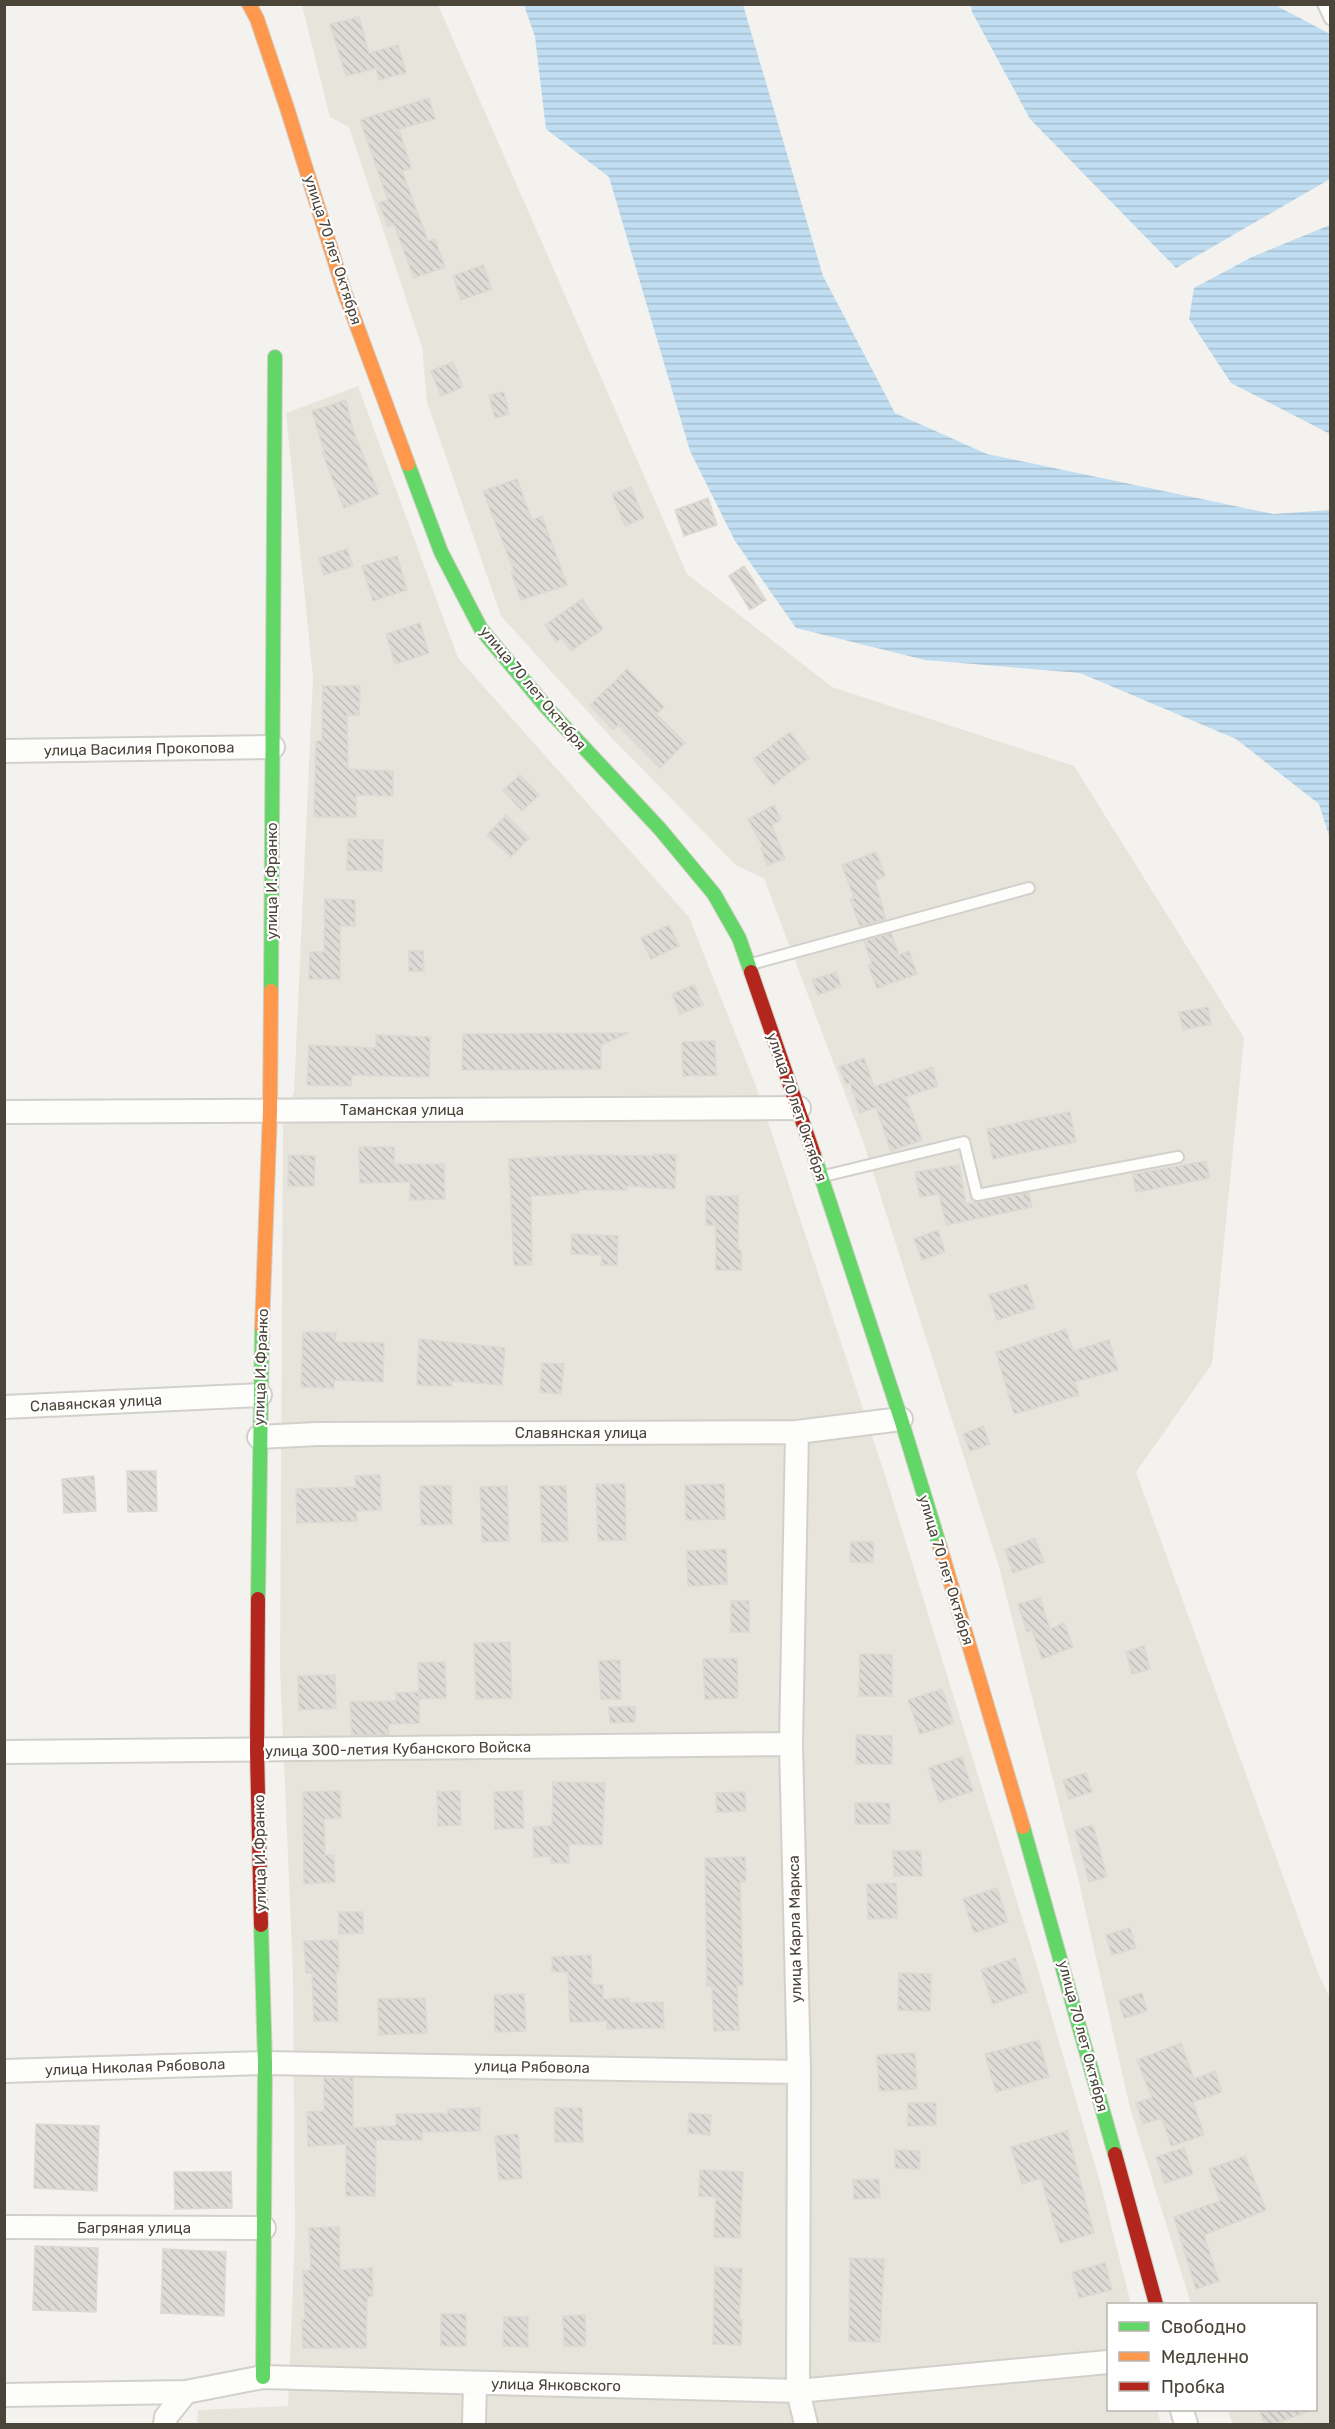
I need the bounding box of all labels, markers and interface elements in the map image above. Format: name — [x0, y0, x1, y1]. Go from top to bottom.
street label: улица 70 лет Октября — [300, 173, 366, 327]
street label: улица 70 лет Октября — [476, 622, 590, 754]
street label: улица Василия Прокопова — [43, 738, 235, 760]
street label: улица И.Франко — [263, 822, 281, 940]
street label: улица 70 лет Октября — [763, 1030, 831, 1184]
street label: Таманская улица — [340, 1101, 464, 1119]
street label: улица И.Франко — [250, 1308, 272, 1426]
street label: Славянская улица — [29, 1391, 163, 1415]
street label: Славянская улица — [515, 1424, 647, 1442]
street label: улица 70 лет Октября — [915, 1493, 977, 1647]
street label: улица 300-летия Кубанского Войска — [265, 1738, 531, 1760]
street label: улица И.Франко — [250, 1794, 270, 1912]
street label: улица Карла Маркса — [785, 1855, 805, 2003]
street label: улица 70 лет Октября — [1054, 1958, 1112, 2114]
street label: улица Николая Рябовола — [44, 2055, 226, 2079]
street label: улица Рябовола — [474, 2057, 590, 2077]
street label: Багряная улица — [77, 2219, 191, 2237]
legend — [1107, 2303, 1317, 2411]
text: Свободно — [1161, 2316, 1246, 2338]
text: Медленно — [1161, 2346, 1249, 2368]
street label: улица Янковского — [491, 2375, 621, 2395]
text: Пробка — [1161, 2376, 1225, 2398]

